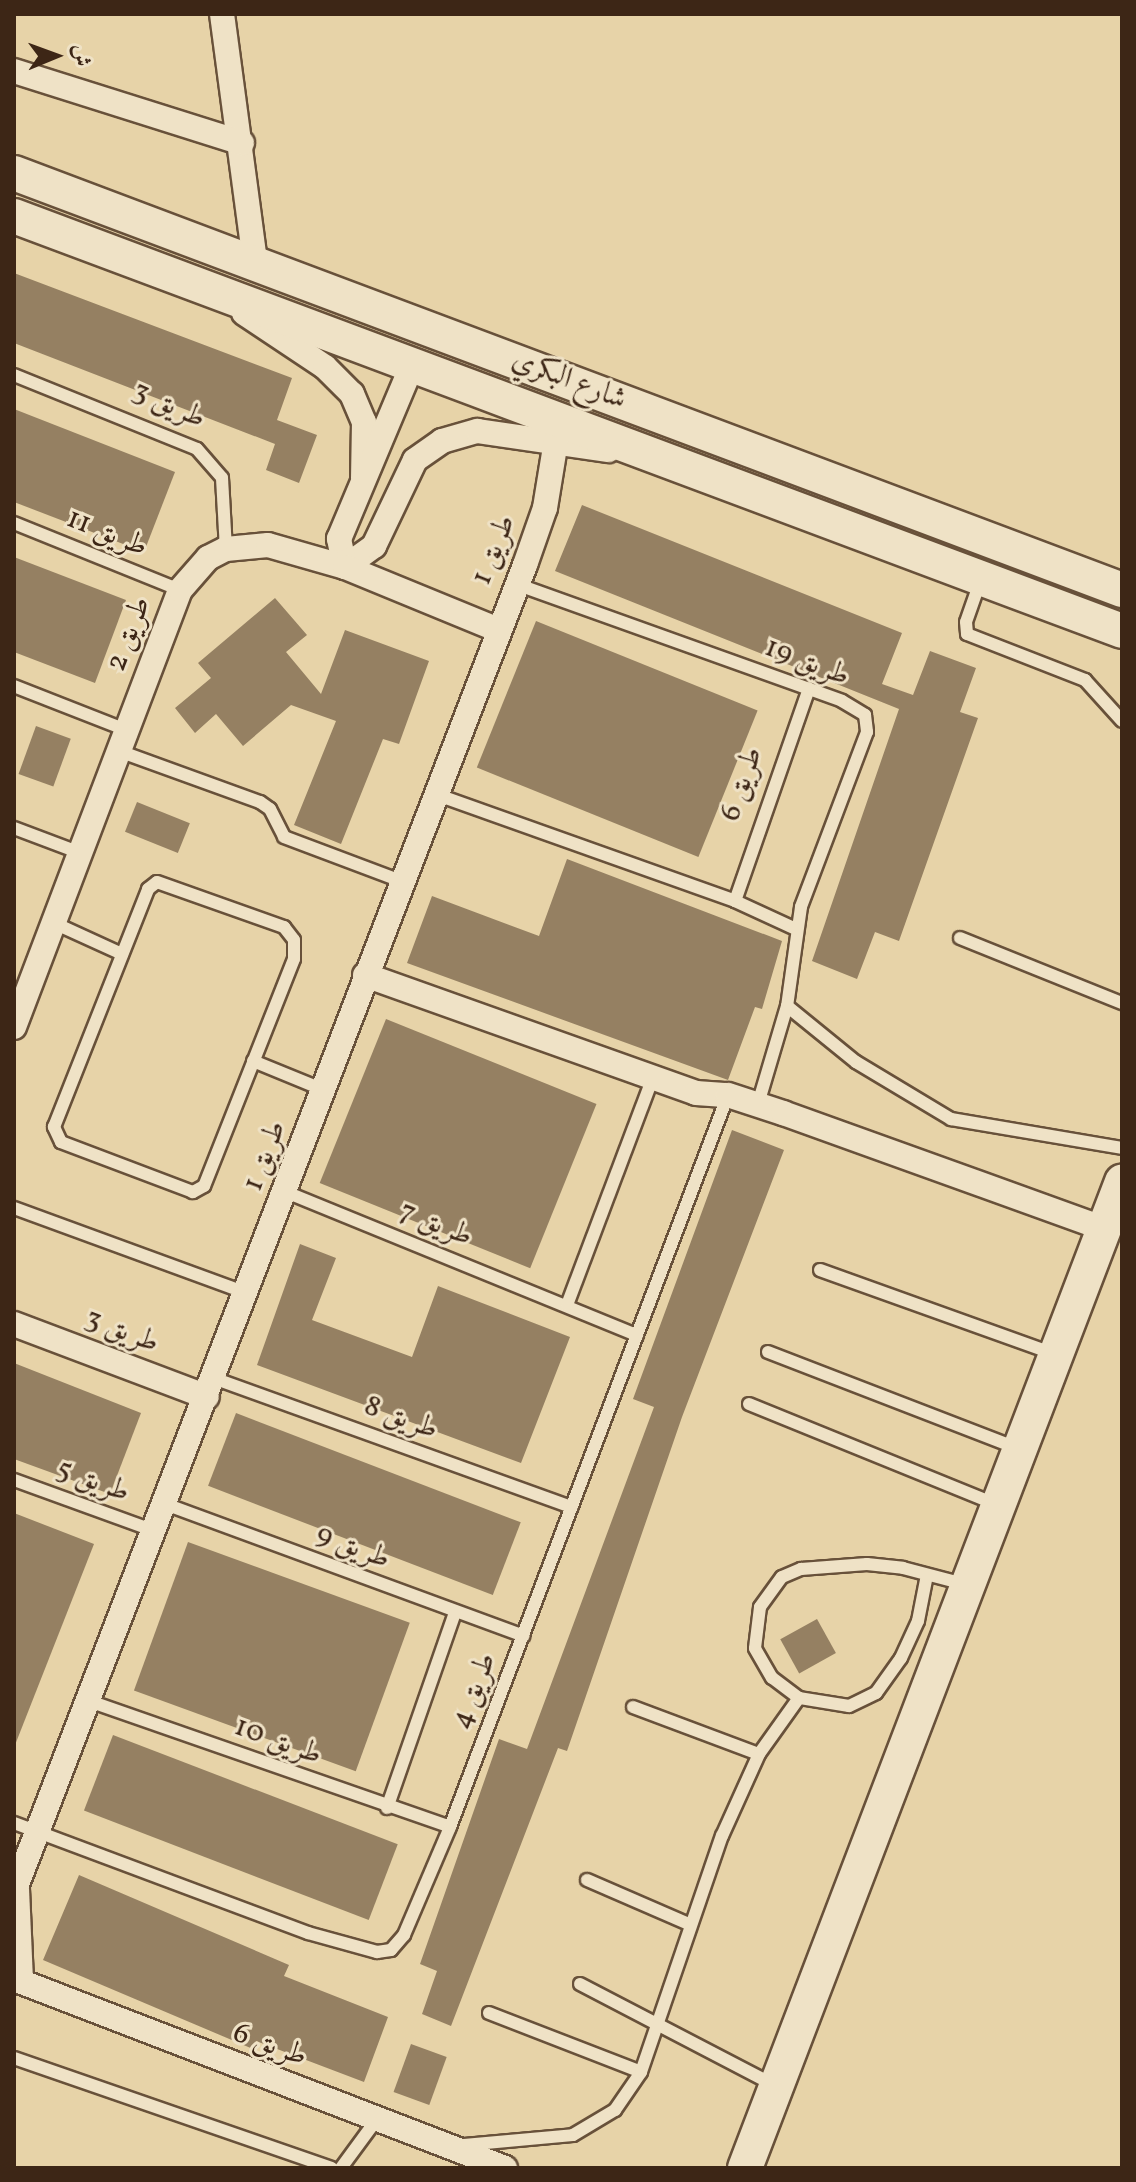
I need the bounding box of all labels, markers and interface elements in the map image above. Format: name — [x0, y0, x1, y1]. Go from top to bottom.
north arrow — [16, 16, 96, 96]
text: ش — [65, 44, 96, 67]
street label: شارع البكري — [507, 342, 631, 418]
street label: طريق 3 — [127, 373, 211, 437]
street label: طريق 11 — [61, 501, 153, 565]
street label: طريق 1 — [464, 510, 524, 590]
street label: طريق 2 — [98, 592, 160, 676]
street label: طريق 19 — [759, 629, 855, 695]
street label: طريق 6 — [713, 742, 771, 826]
street label: طريق 1 — [235, 1116, 295, 1196]
street label: طريق 7 — [394, 1193, 478, 1255]
street label: طريق 3 — [80, 1301, 164, 1361]
street label: طريق 8 — [359, 1388, 443, 1448]
street label: طريق 5 — [51, 1451, 135, 1511]
street label: طريق 9 — [311, 1516, 395, 1578]
street label: طريق 4 — [443, 1648, 505, 1734]
street label: طريق 10 — [229, 1709, 327, 1773]
street label: طريق 6 — [228, 2015, 312, 2075]

